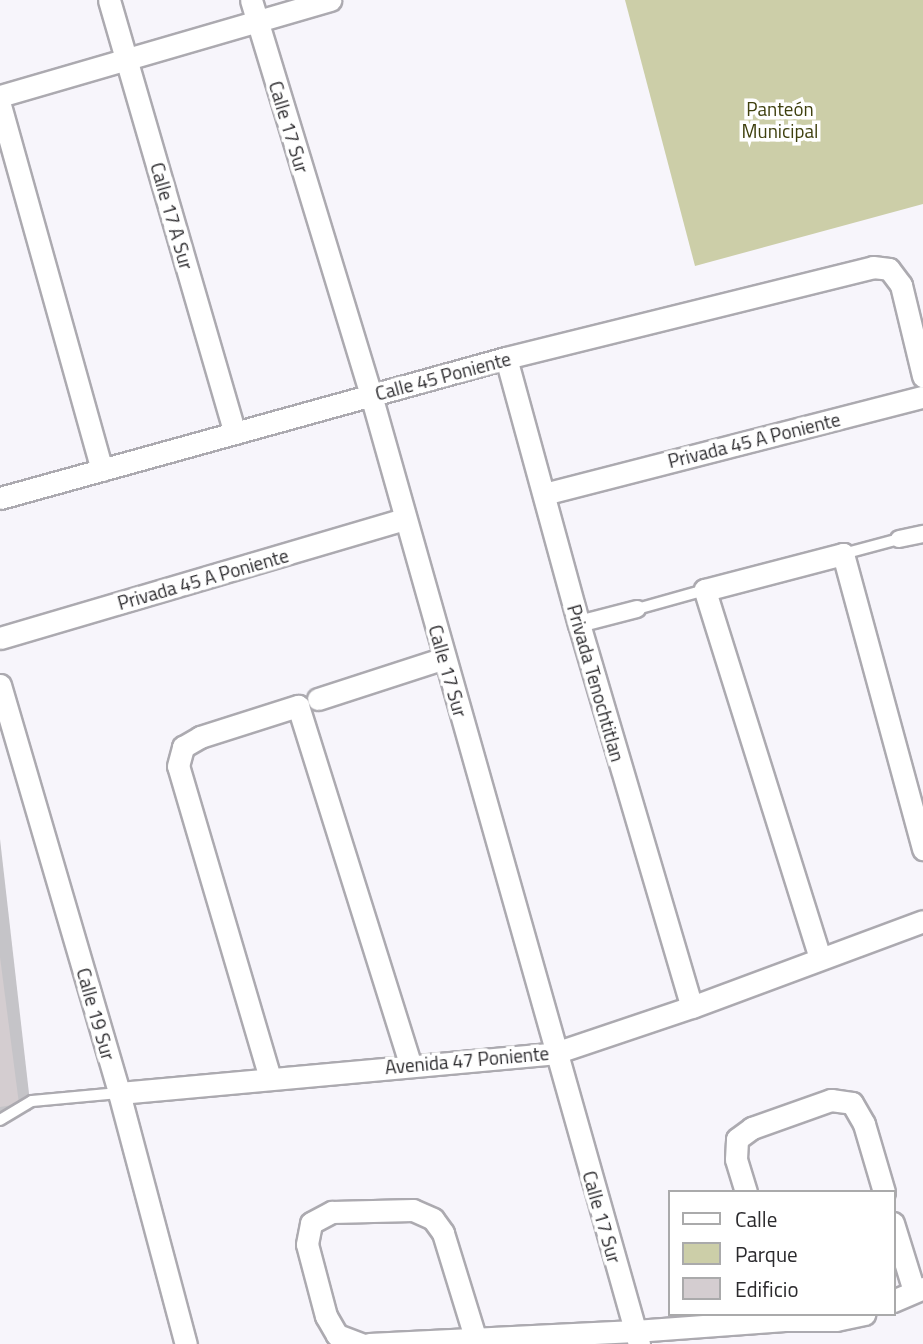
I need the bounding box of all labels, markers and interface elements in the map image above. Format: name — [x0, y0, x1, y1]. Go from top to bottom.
street label: Calle 17 Sur — [264, 78, 314, 176]
park label: Panteón Municipal — [742, 98, 818, 142]
street label: Calle 17 A Sur — [146, 160, 198, 272]
street label: Calle 45 Poniente — [373, 347, 513, 405]
street label: Privada 45 A Poniente — [665, 408, 843, 472]
street label: Privada 45 A Poniente — [115, 544, 291, 614]
street label: Privada Tenochtitlan — [563, 602, 629, 764]
street label: Calle 17 Sur — [424, 622, 472, 720]
street label: Calle 19 Sur — [72, 965, 120, 1063]
street label: Avenida 47 Poniente — [384, 1041, 550, 1079]
street label: Calle 17 Sur — [578, 1168, 626, 1266]
legend — [668, 1190, 895, 1316]
text: Calle — [735, 1203, 777, 1235]
text: Parque — [735, 1238, 798, 1270]
text: Edificio — [735, 1273, 799, 1305]

